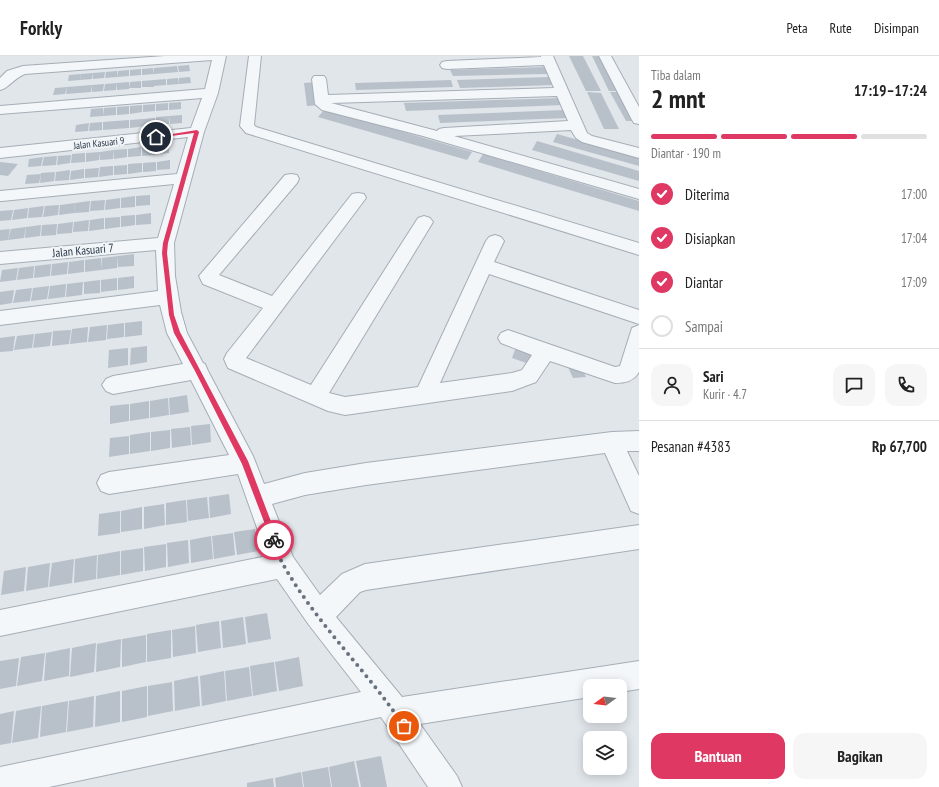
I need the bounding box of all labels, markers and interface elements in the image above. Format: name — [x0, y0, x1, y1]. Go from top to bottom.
text: Forkly — [20, 16, 62, 40]
text: Peta — [786, 19, 808, 37]
text: Rute — [830, 19, 852, 37]
text: Disimpan — [874, 19, 919, 37]
text: Tiba dalam — [651, 67, 701, 84]
text: 17:19–17:24 — [854, 81, 927, 100]
text: 2 mnt — [651, 82, 705, 115]
pin — [139, 120, 173, 154]
icon: home — [145, 126, 167, 148]
street label: Jalan Kasuari 9 — [72, 134, 125, 152]
text: Diantar · 190 m — [651, 145, 721, 162]
icon: check — [651, 183, 673, 205]
text: Diterima — [685, 185, 729, 204]
text: 17:00 — [901, 186, 927, 203]
icon: check — [651, 227, 673, 249]
text: Disiapkan — [685, 229, 735, 248]
text: 17:04 — [901, 230, 927, 247]
street label: Jalan Kasuari 7 — [51, 240, 114, 260]
icon: check — [651, 271, 673, 293]
text: Diantar — [685, 273, 723, 292]
text: 17:09 — [901, 274, 927, 291]
text: Sampai — [685, 317, 723, 336]
button: person — [651, 364, 693, 406]
button: chat — [833, 364, 875, 406]
button: phone — [885, 364, 927, 406]
text: Sari — [703, 367, 724, 386]
text: Kurir · 4.7 — [703, 386, 747, 403]
text: Pesanan #4383 — [651, 437, 731, 456]
text: Rp 67,700 — [872, 437, 927, 456]
courier — [254, 520, 294, 560]
icon: bike — [263, 529, 285, 551]
north arrow — [583, 679, 627, 723]
map controls — [583, 679, 627, 775]
pin — [387, 709, 421, 743]
icon: bag — [393, 715, 415, 737]
button: layers — [583, 731, 627, 775]
button: Bantuan — [651, 733, 785, 779]
button: Bagikan — [793, 733, 927, 779]

